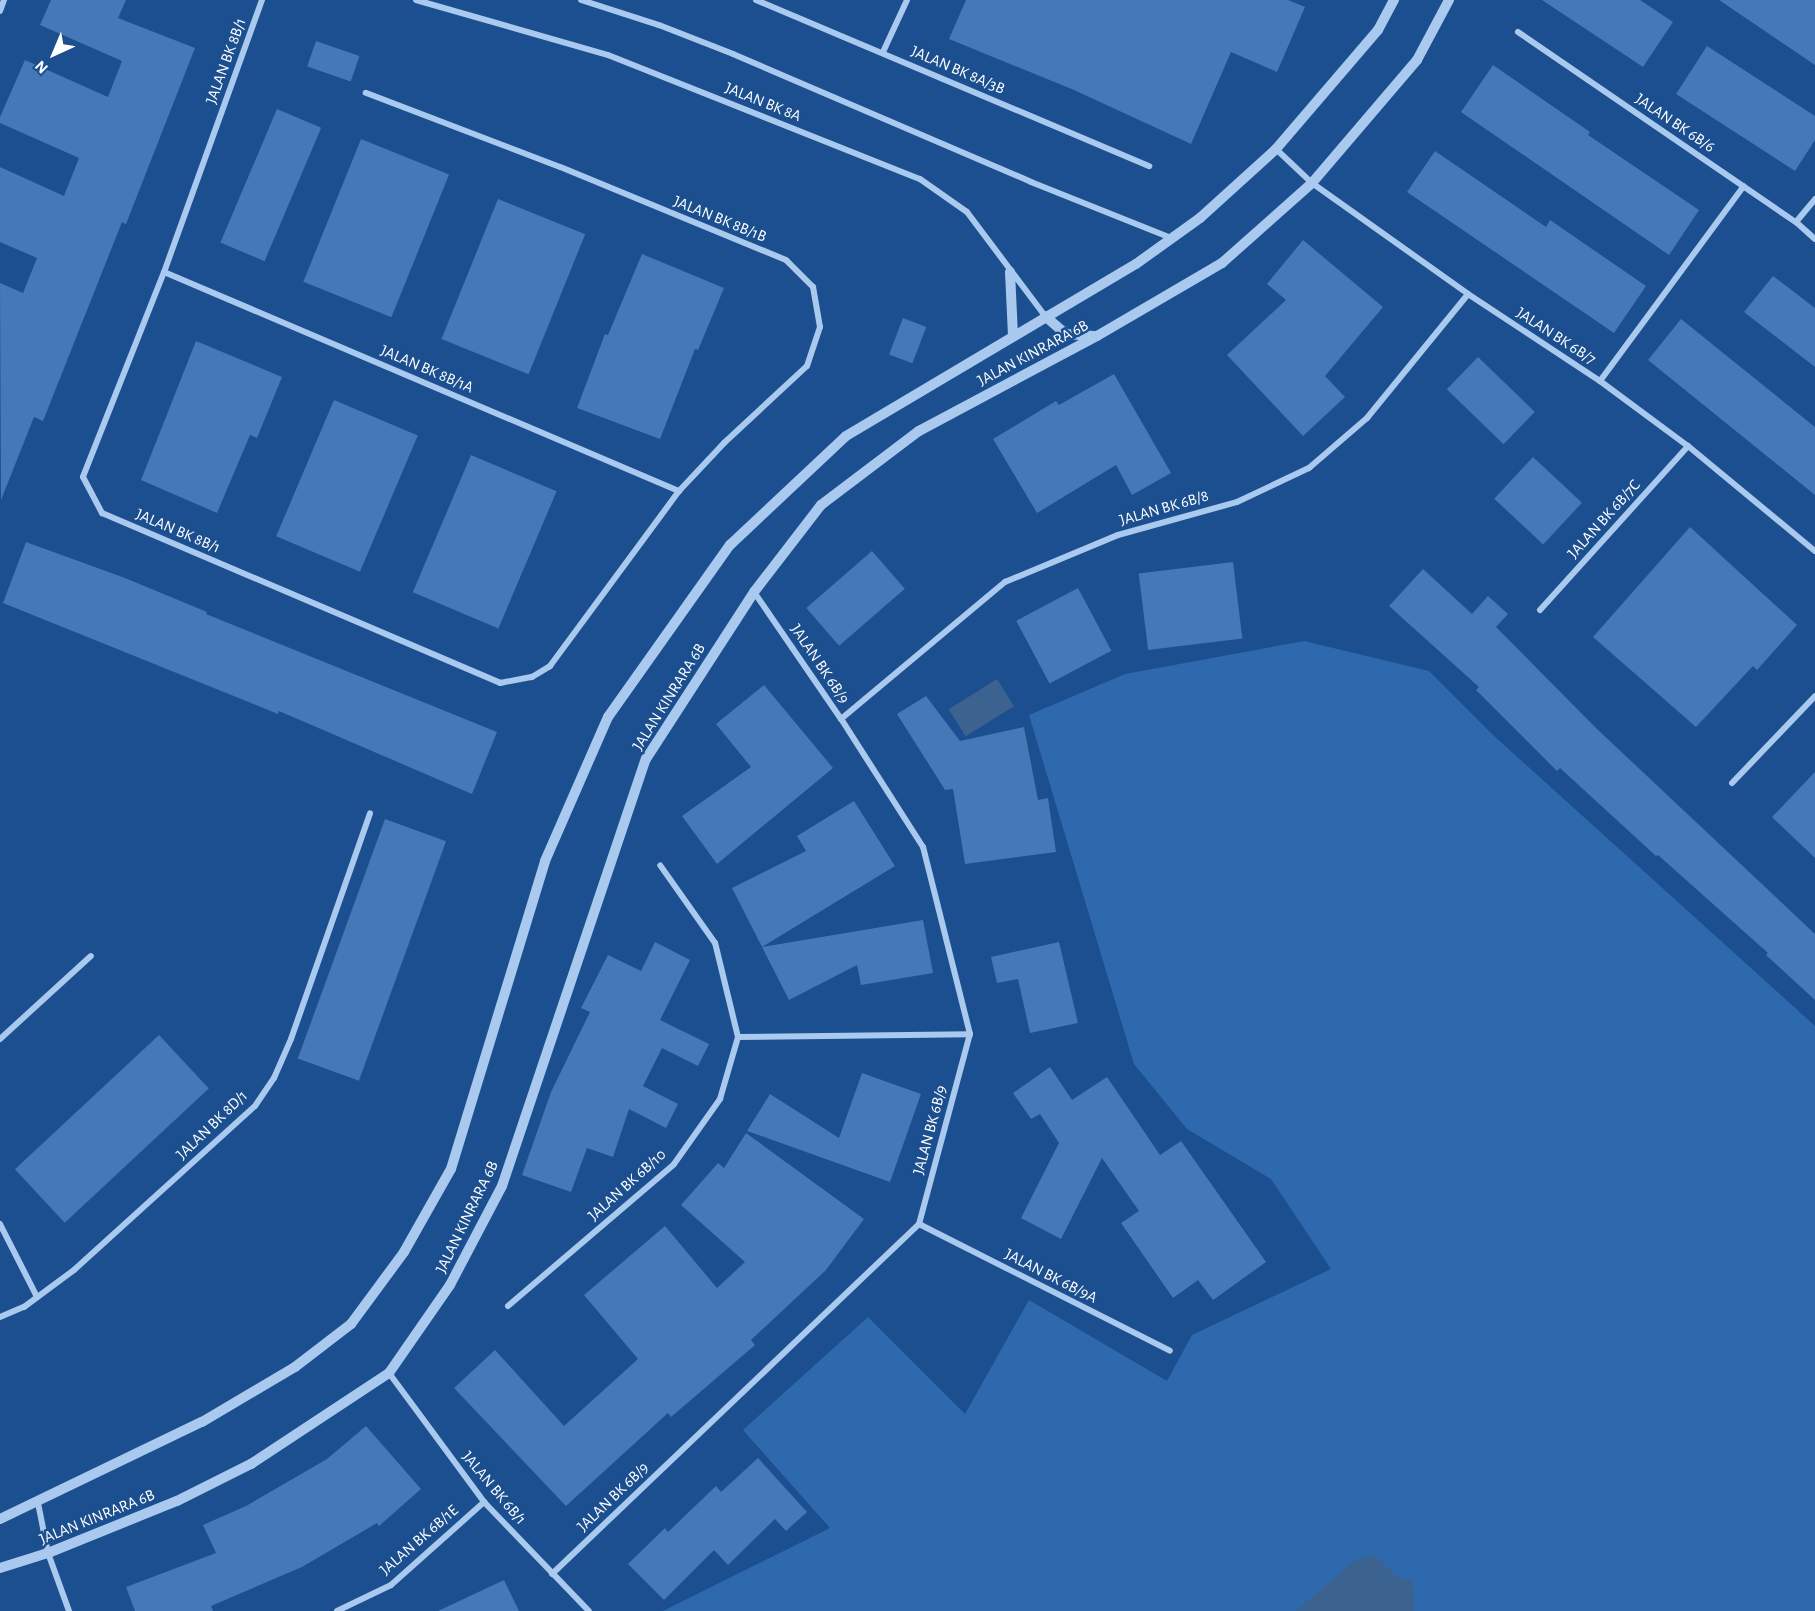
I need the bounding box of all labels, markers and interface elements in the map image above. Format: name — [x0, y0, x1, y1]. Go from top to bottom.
street label: JALAN BK 8B/1 — [202, 15, 250, 107]
north arrow — [24, 24, 84, 84]
street label: JALAN BK 8A/3B — [908, 42, 1008, 98]
text: N — [32, 57, 51, 77]
street label: JALAN BK 8A — [722, 78, 804, 126]
street label: JALAN BK 6B/6 — [1632, 89, 1718, 157]
street label: JALAN BK 8B/1B — [671, 192, 769, 246]
street label: JALAN BK 6B/7 — [1513, 303, 1599, 369]
street label: JALAN KINRARA 6B — [974, 316, 1092, 390]
street label: JALAN BK 8B/1A — [378, 341, 476, 397]
street label: JALAN BK 6B/7C — [1564, 476, 1644, 562]
street label: JALAN BK 6B/8 — [1117, 486, 1211, 530]
street label: JALAN BK 8B/1 — [133, 505, 223, 557]
street label: JALAN BK 6B/9 — [786, 621, 854, 707]
street label: JALAN KINRARA 6B — [628, 640, 710, 754]
street label: JALAN BK 6B/9 — [909, 1083, 951, 1177]
street label: JALAN BK 8D/1 — [172, 1086, 252, 1164]
street label: JALAN BK 6B/10 — [584, 1145, 670, 1225]
street label: JALAN KINRARA 6B — [431, 1158, 503, 1276]
street label: JALAN BK 6B/9A — [1002, 1244, 1100, 1308]
street label: JALAN BK 6B/1 — [458, 1447, 530, 1529]
street label: JALAN BK 6B/9 — [573, 1458, 653, 1536]
street label: JALAN KINRARA 6B — [37, 1485, 157, 1549]
street label: JALAN BK 6B/1E — [376, 1501, 462, 1579]

